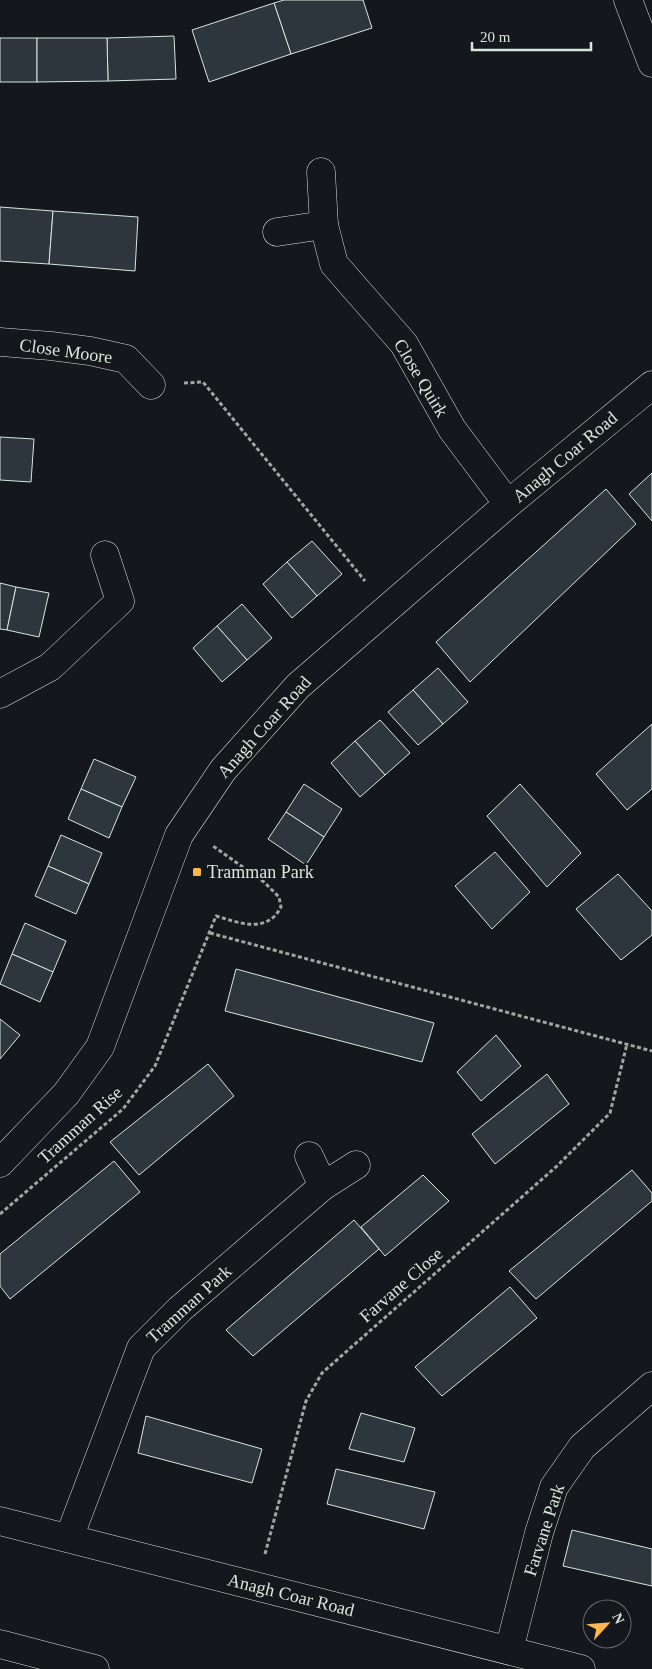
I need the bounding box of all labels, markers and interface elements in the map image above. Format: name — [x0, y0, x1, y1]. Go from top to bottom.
scale bar — [472, 20, 591, 52]
text: 20 m — [480, 29, 511, 45]
street label: Close Moore — [18, 335, 114, 367]
street label: Close Quirk — [390, 335, 452, 421]
street label: Anagh Coar Road — [509, 408, 621, 506]
street label: Anagh Coar Road — [213, 672, 315, 782]
place label: Tramman Park — [207, 862, 314, 882]
marker: Tramman Park — [191, 866, 203, 878]
street label: Tramman Rise — [34, 1082, 126, 1168]
street label: Farvane Close — [355, 1244, 447, 1326]
street label: Tramman Park — [143, 1261, 235, 1347]
street label: Farvane Park — [520, 1482, 568, 1578]
street label: Anagh Coar Road — [226, 1570, 356, 1620]
north arrow — [582, 1599, 632, 1649]
text: N — [609, 1611, 627, 1626]

